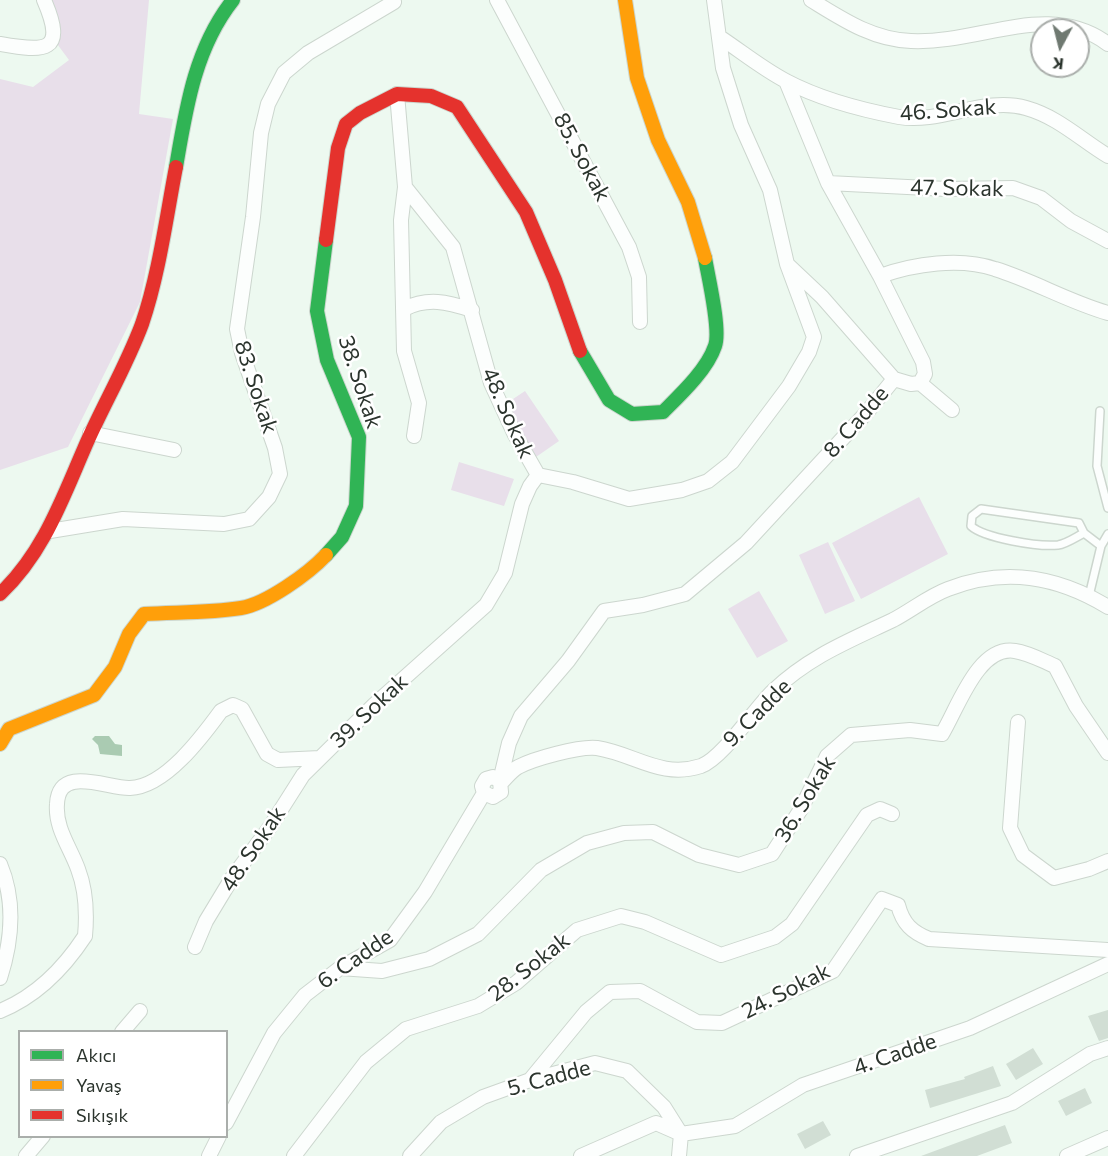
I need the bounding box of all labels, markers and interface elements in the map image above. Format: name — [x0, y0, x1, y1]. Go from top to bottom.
north arrow — [1030, 18, 1090, 78]
text: K — [1051, 54, 1065, 74]
street label: 46. Sokak — [899, 93, 997, 127]
street label: 85. Sokak — [548, 108, 616, 206]
street label: 47. Sokak — [910, 174, 1004, 202]
street label: 38. Sokak — [333, 332, 387, 432]
street label: 83. Sokak — [229, 337, 283, 437]
street label: 48. Sokak — [476, 363, 540, 463]
street label: 8. Cadde — [818, 381, 894, 463]
street label: 39. Sokak — [325, 668, 413, 754]
street label: 9. Cadde — [717, 673, 797, 753]
street label: 36. Sokak — [769, 751, 841, 847]
street label: 48. Sokak — [215, 801, 291, 897]
street label: 6. Cadde — [312, 924, 398, 994]
street label: 28. Sokak — [483, 927, 575, 1007]
street label: 24. Sokak — [737, 958, 835, 1024]
street label: 4. Cadde — [850, 1028, 940, 1080]
legend — [18, 1030, 228, 1138]
text: Akıcı — [76, 1044, 116, 1066]
street label: 5. Cadde — [504, 1054, 594, 1102]
text: Yavaş — [76, 1074, 122, 1096]
text: Sıkışık — [76, 1104, 128, 1126]

